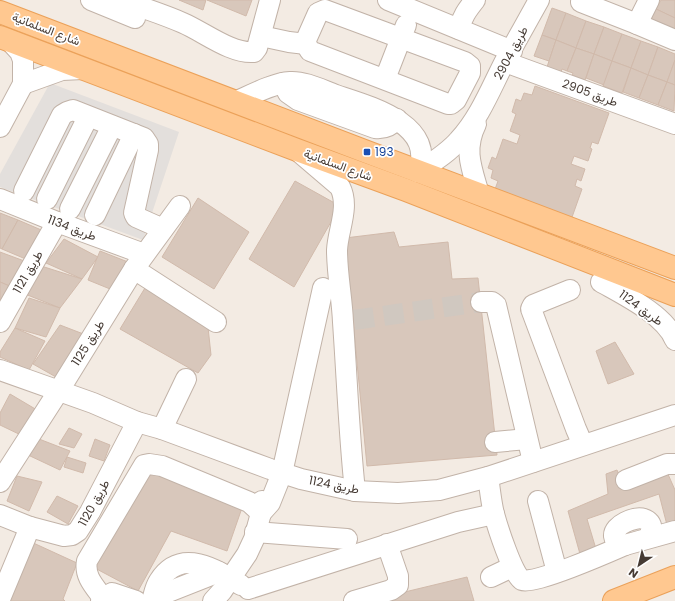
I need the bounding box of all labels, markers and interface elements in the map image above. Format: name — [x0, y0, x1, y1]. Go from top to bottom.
street label: شارع السلمانية — [9, 8, 83, 50]
street label: طريق 2904 — [489, 23, 532, 82]
street label: طريق 2905 — [560, 75, 621, 111]
place label: 193 — [375, 143, 393, 160]
street label: شارع السلمانية — [301, 144, 375, 186]
marker: 193 — [362, 147, 372, 157]
street label: طريق 1134 — [45, 210, 99, 245]
street label: طريق 1121 — [8, 247, 47, 296]
street label: طريق 1124 — [616, 286, 667, 330]
street label: طريق 1125 — [67, 317, 108, 369]
street label: طريق 1124 — [308, 471, 361, 498]
street label: طريق 1120 — [74, 476, 113, 529]
north arrow — [619, 545, 659, 585]
text: N — [625, 564, 641, 582]

